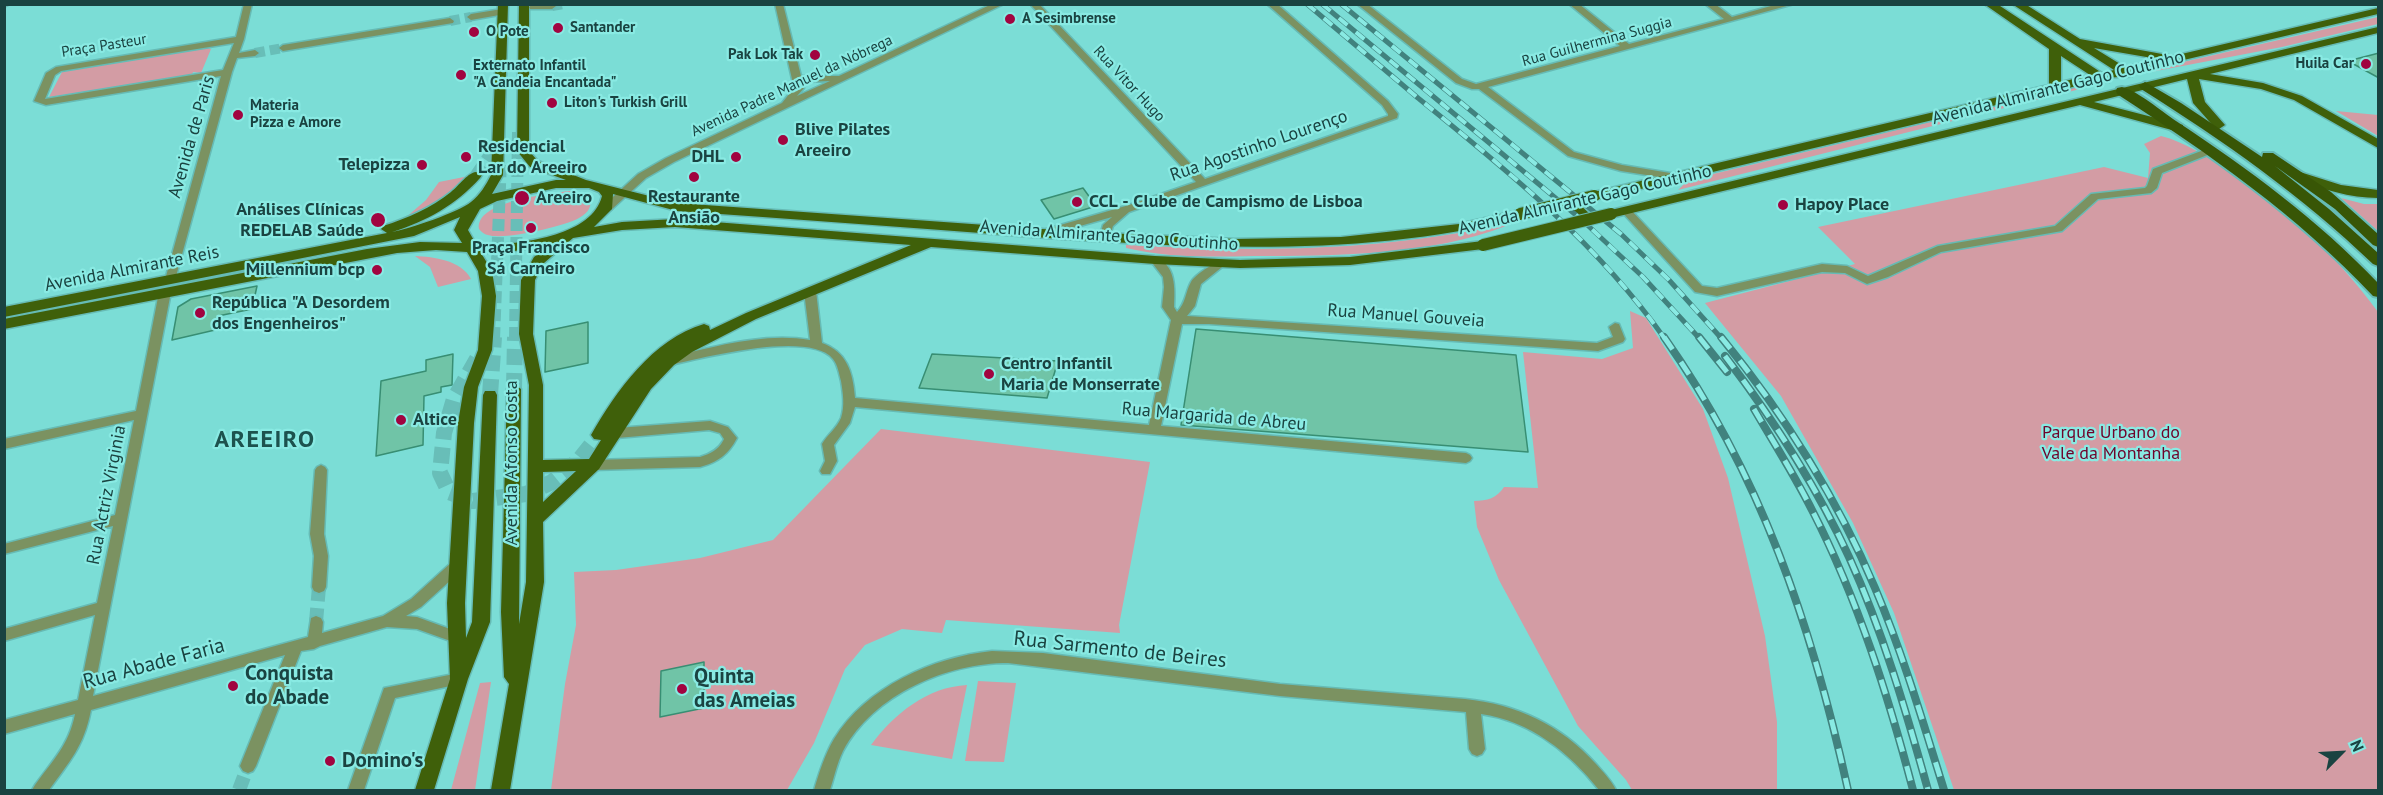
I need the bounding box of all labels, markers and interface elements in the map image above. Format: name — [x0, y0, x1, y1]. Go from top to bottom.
place label: A Sesimbrense — [1022, 10, 1116, 28]
marker: A Sesimbrense — [1003, 12, 1017, 26]
street label: Rua Guilhermina Suggia — [1520, 13, 1674, 71]
place label: Santander — [570, 19, 635, 37]
marker: Santander — [551, 21, 565, 35]
place label: O Pote — [486, 23, 529, 41]
marker: O Pote — [467, 25, 481, 39]
street label: Praça Pasteur — [60, 30, 148, 62]
street label: Avenida Padre Manuel da Nóbrega — [688, 31, 896, 141]
street label: Rua Vitor Hugo — [1089, 42, 1169, 126]
place label: Pak Lok Tak — [728, 46, 803, 64]
street label: Avenida Almirante Gago Coutinho — [1930, 46, 2186, 130]
marker: Pak Lok Tak — [808, 48, 822, 62]
place label: Huila Car — [2296, 55, 2354, 73]
place label: Externato Infantil "A Candeia Encantada" — [473, 57, 617, 92]
marker: Huila Car — [2359, 57, 2373, 71]
marker: Externato Infantil "A Candeia Encantada" — [454, 68, 468, 82]
street label: Avenida de Paris — [164, 73, 220, 201]
place label: Liton's Turkish Grill — [564, 94, 687, 112]
marker: Liton's Turkish Grill — [545, 96, 559, 110]
place label: Materia Pizza e Amore — [250, 97, 341, 132]
street label: Rua Agostinho Lourenço — [1167, 105, 1351, 187]
marker: Materia Pizza e Amore — [231, 108, 245, 122]
place label: Blive Pilates Areeiro — [795, 119, 890, 162]
marker: Blive Pilates Areeiro — [776, 133, 790, 147]
place label: Residencial Lar do Areeiro — [478, 136, 587, 178]
place label: DHL — [691, 146, 724, 168]
marker: Residencial Lar do Areeiro — [459, 150, 473, 164]
marker: DHL — [729, 150, 743, 164]
place label: Telepizza — [339, 154, 410, 176]
marker: Telepizza — [415, 158, 429, 172]
street label: Avenida Almirante Gago Coutinho — [1456, 160, 1714, 240]
marker: Restaurante Ansião — [687, 170, 701, 184]
place label: Restaurante Ansião — [648, 186, 740, 228]
place label: Areeiro — [536, 187, 592, 209]
marker: Areeiro — [513, 189, 531, 207]
place label: CCL - Clube de Campismo de Lisboa — [1089, 191, 1363, 213]
place label: Hapoy Place — [1795, 194, 1889, 216]
marker: CCL - Clube de Campismo de Lisboa — [1070, 195, 1084, 209]
marker: Hapoy Place — [1776, 198, 1790, 212]
place label: Análises Clínicas REDELAB Saúde — [236, 199, 364, 242]
marker: Análises Clínicas REDELAB Saúde — [369, 211, 387, 229]
street label: Avenida Almirante Gago Coutinho — [979, 216, 1239, 256]
marker: Praça Francisco Sá Carneiro — [524, 221, 538, 235]
place label: Praça Francisco Sá Carneiro — [472, 237, 590, 280]
street label: Avenida Almirante Reis — [43, 242, 221, 296]
place label: Millennium bcp — [246, 259, 365, 281]
marker: Millennium bcp — [370, 263, 384, 277]
place label: República "A Desordem dos Engenheiros" — [212, 292, 390, 334]
street label: Rua Manuel Gouveia — [1327, 300, 1485, 332]
marker: República "A Desordem dos Engenheiros" — [193, 306, 207, 320]
place label: Centro Infantil Maria de Monserrate — [1001, 353, 1160, 395]
marker: Centro Infantil Maria de Monserrate — [982, 367, 996, 381]
street label: Avenida Afonso Costa — [501, 380, 523, 546]
street label: Rua Margarida de Abreu — [1121, 398, 1307, 436]
place label: Altice — [413, 409, 457, 431]
marker: Altice — [394, 413, 408, 427]
park label: Parque Urbano do Vale da Montanha — [2042, 422, 2180, 464]
street label: Rua Actriz Virginia — [83, 423, 131, 567]
district label: AREEIRO — [214, 426, 316, 454]
street label: Rua Sarmento de Beires — [1012, 626, 1228, 674]
street label: Rua Abade Faria — [80, 633, 228, 695]
place label: Conquista do Abade — [245, 661, 334, 711]
place label: Quinta das Ameias — [694, 664, 795, 714]
marker: Conquista do Abade — [226, 679, 240, 693]
marker: Quinta das Ameias — [675, 682, 689, 696]
north arrow — [2311, 723, 2371, 783]
text: N — [2346, 737, 2369, 755]
place label: Domino's — [342, 748, 423, 774]
marker: Domino's — [323, 754, 337, 768]

